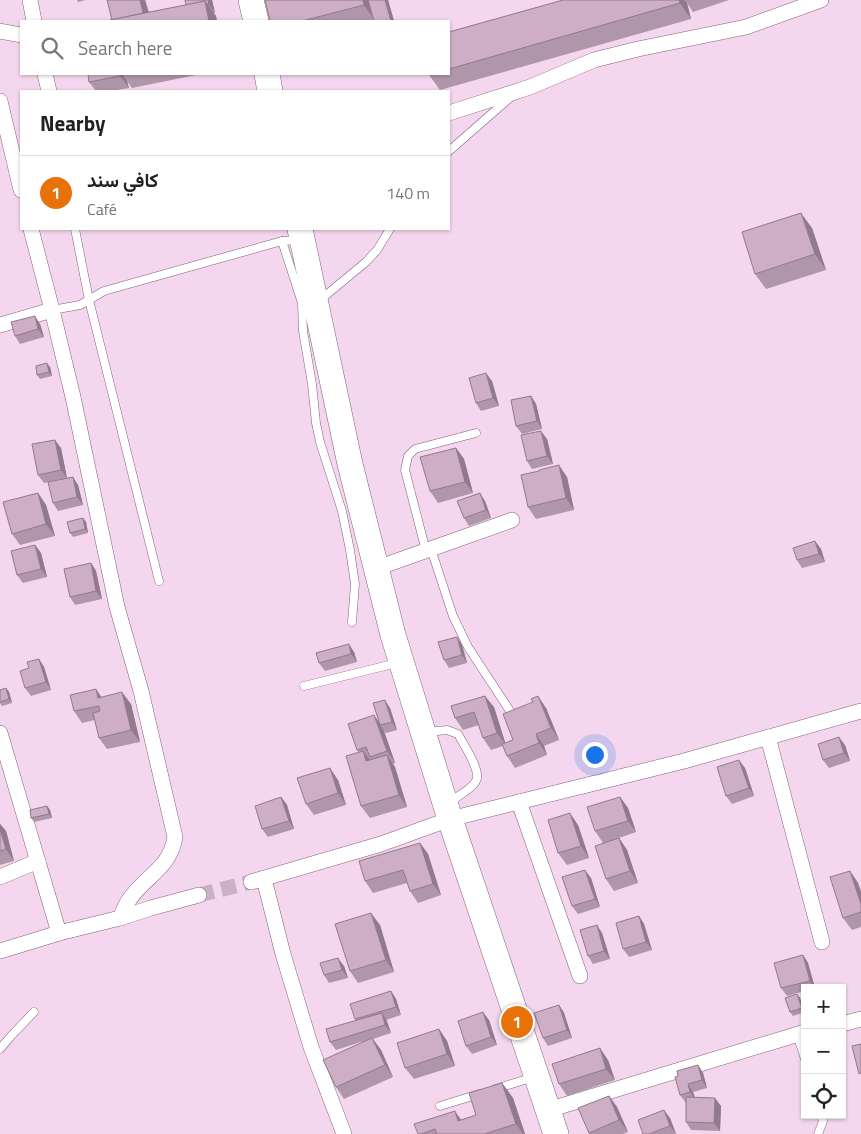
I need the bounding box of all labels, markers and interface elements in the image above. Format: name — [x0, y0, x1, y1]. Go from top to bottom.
search box — [20, 20, 450, 75]
text: Search here — [78, 33, 172, 62]
icon: search — [38, 34, 66, 62]
text: Nearby — [40, 107, 105, 139]
text: كافي سند — [87, 165, 158, 194]
text: 1 — [52, 181, 60, 205]
text: 140 m — [386, 181, 430, 205]
text: Café — [87, 197, 117, 221]
your location — [582, 742, 608, 768]
map controls — [801, 984, 846, 1119]
button: + — [801, 984, 846, 1029]
pin: 1 — [501, 1003, 533, 1041]
button: − — [801, 1029, 846, 1074]
button: locate — [801, 1074, 846, 1119]

